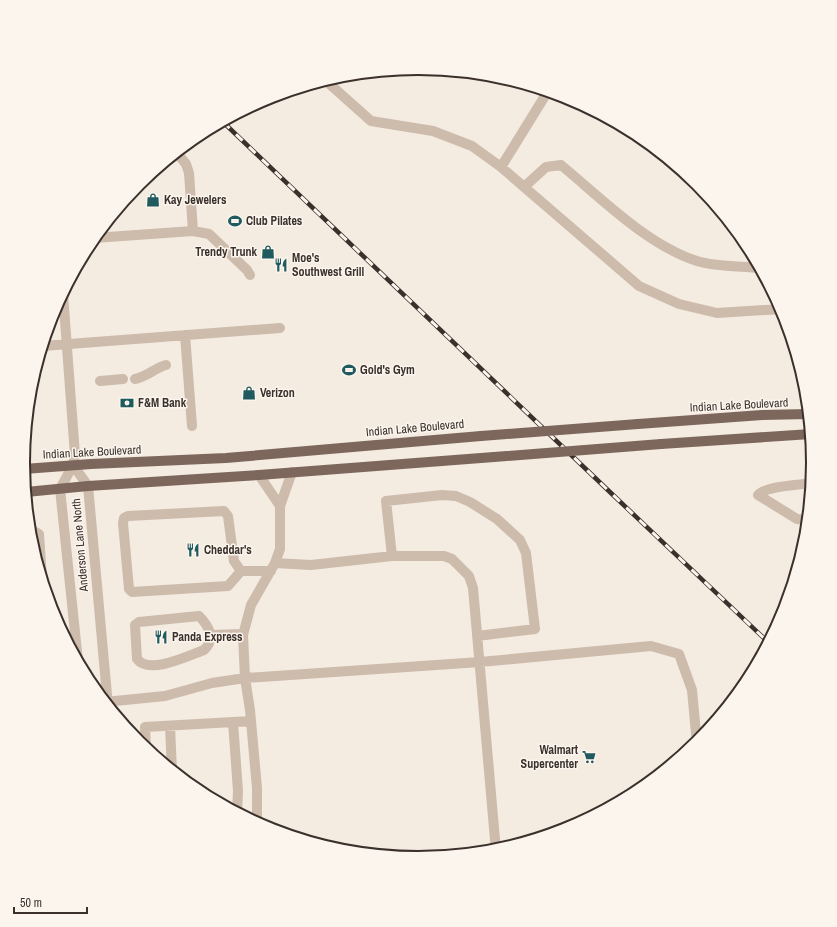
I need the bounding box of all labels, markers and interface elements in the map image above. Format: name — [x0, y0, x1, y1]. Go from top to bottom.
shop icon: Kay Jewelers — [145, 192, 161, 208]
place label: Kay Jewelers — [164, 192, 227, 208]
sports icon: Club Pilates — [227, 213, 243, 229]
place label: Club Pilates — [246, 213, 303, 229]
place label: Trendy Trunk — [195, 244, 258, 260]
shop icon: Trendy Trunk — [260, 244, 276, 260]
place label: Moe's Southwest Grill — [292, 250, 364, 280]
restaurant icon: Moe's Southwest Grill — [273, 257, 289, 273]
sports icon: Gold's Gym — [341, 362, 357, 378]
place label: Gold's Gym — [360, 362, 415, 378]
shop icon: Verizon — [241, 385, 257, 401]
place label: Verizon — [260, 385, 295, 401]
street label: Indian Lake Boulevard — [689, 394, 789, 416]
bank icon: F&M Bank — [119, 395, 135, 411]
place label: F&M Bank — [138, 395, 187, 411]
street label: Indian Lake Boulevard — [365, 416, 465, 440]
street label: Indian Lake Boulevard — [42, 441, 142, 463]
street label: Anderson Lane North — [68, 498, 92, 593]
restaurant icon: Cheddar's — [185, 542, 201, 558]
place label: Cheddar's — [204, 542, 252, 558]
restaurant icon: Panda Express — [153, 629, 169, 645]
place label: Panda Express — [172, 629, 243, 645]
place label: Walmart Supercenter — [521, 742, 579, 772]
supermarket icon: Walmart Supercenter — [581, 749, 597, 765]
scale bar — [14, 889, 87, 915]
text: 50 m — [20, 895, 42, 911]

